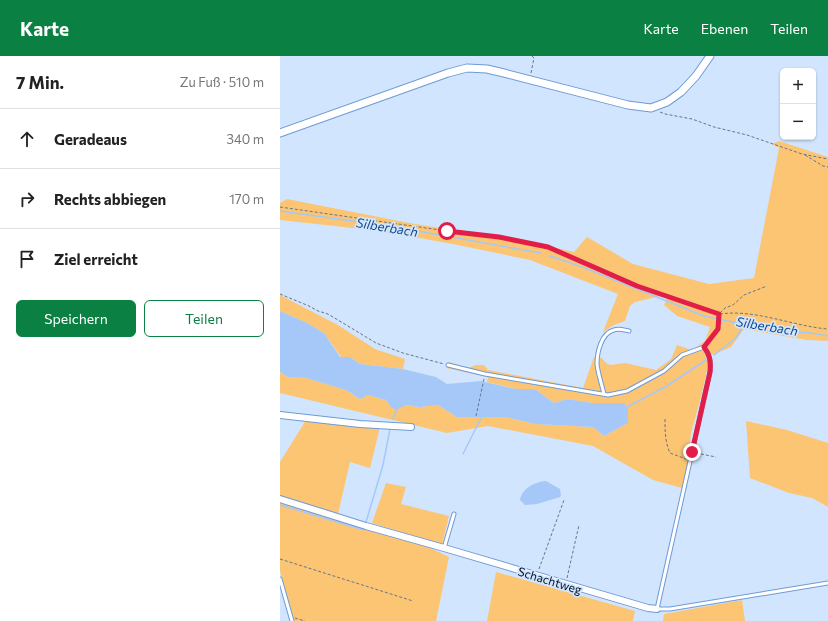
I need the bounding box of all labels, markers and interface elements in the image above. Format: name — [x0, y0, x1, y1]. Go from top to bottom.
text: Karte — [20, 17, 69, 40]
text: Karte — [643, 20, 679, 37]
text: Ebenen — [701, 20, 748, 37]
text: Teilen — [770, 20, 808, 37]
map controls — [780, 68, 816, 140]
button: + — [780, 68, 816, 104]
text: 7 Min. — [16, 72, 64, 93]
text: Zu Fuß · 510 m — [180, 74, 264, 90]
button: − — [780, 104, 816, 140]
icon: ahead — [16, 128, 38, 150]
text: Geradeaus — [54, 130, 127, 148]
text: 340 m — [226, 131, 264, 147]
icon: right — [16, 188, 38, 210]
text: Rechts abbiegen — [54, 190, 166, 208]
text: 170 m — [229, 191, 264, 207]
water label: Silberbach — [355, 214, 419, 240]
route start — [438, 222, 456, 240]
icon: arrive — [16, 248, 38, 270]
text: Ziel erreicht — [54, 250, 138, 268]
button: Speichern — [16, 300, 136, 337]
button: Teilen — [144, 300, 264, 337]
water label: Silberbach — [735, 313, 799, 339]
route end — [683, 443, 701, 461]
street label: Schachtweg — [516, 564, 584, 596]

